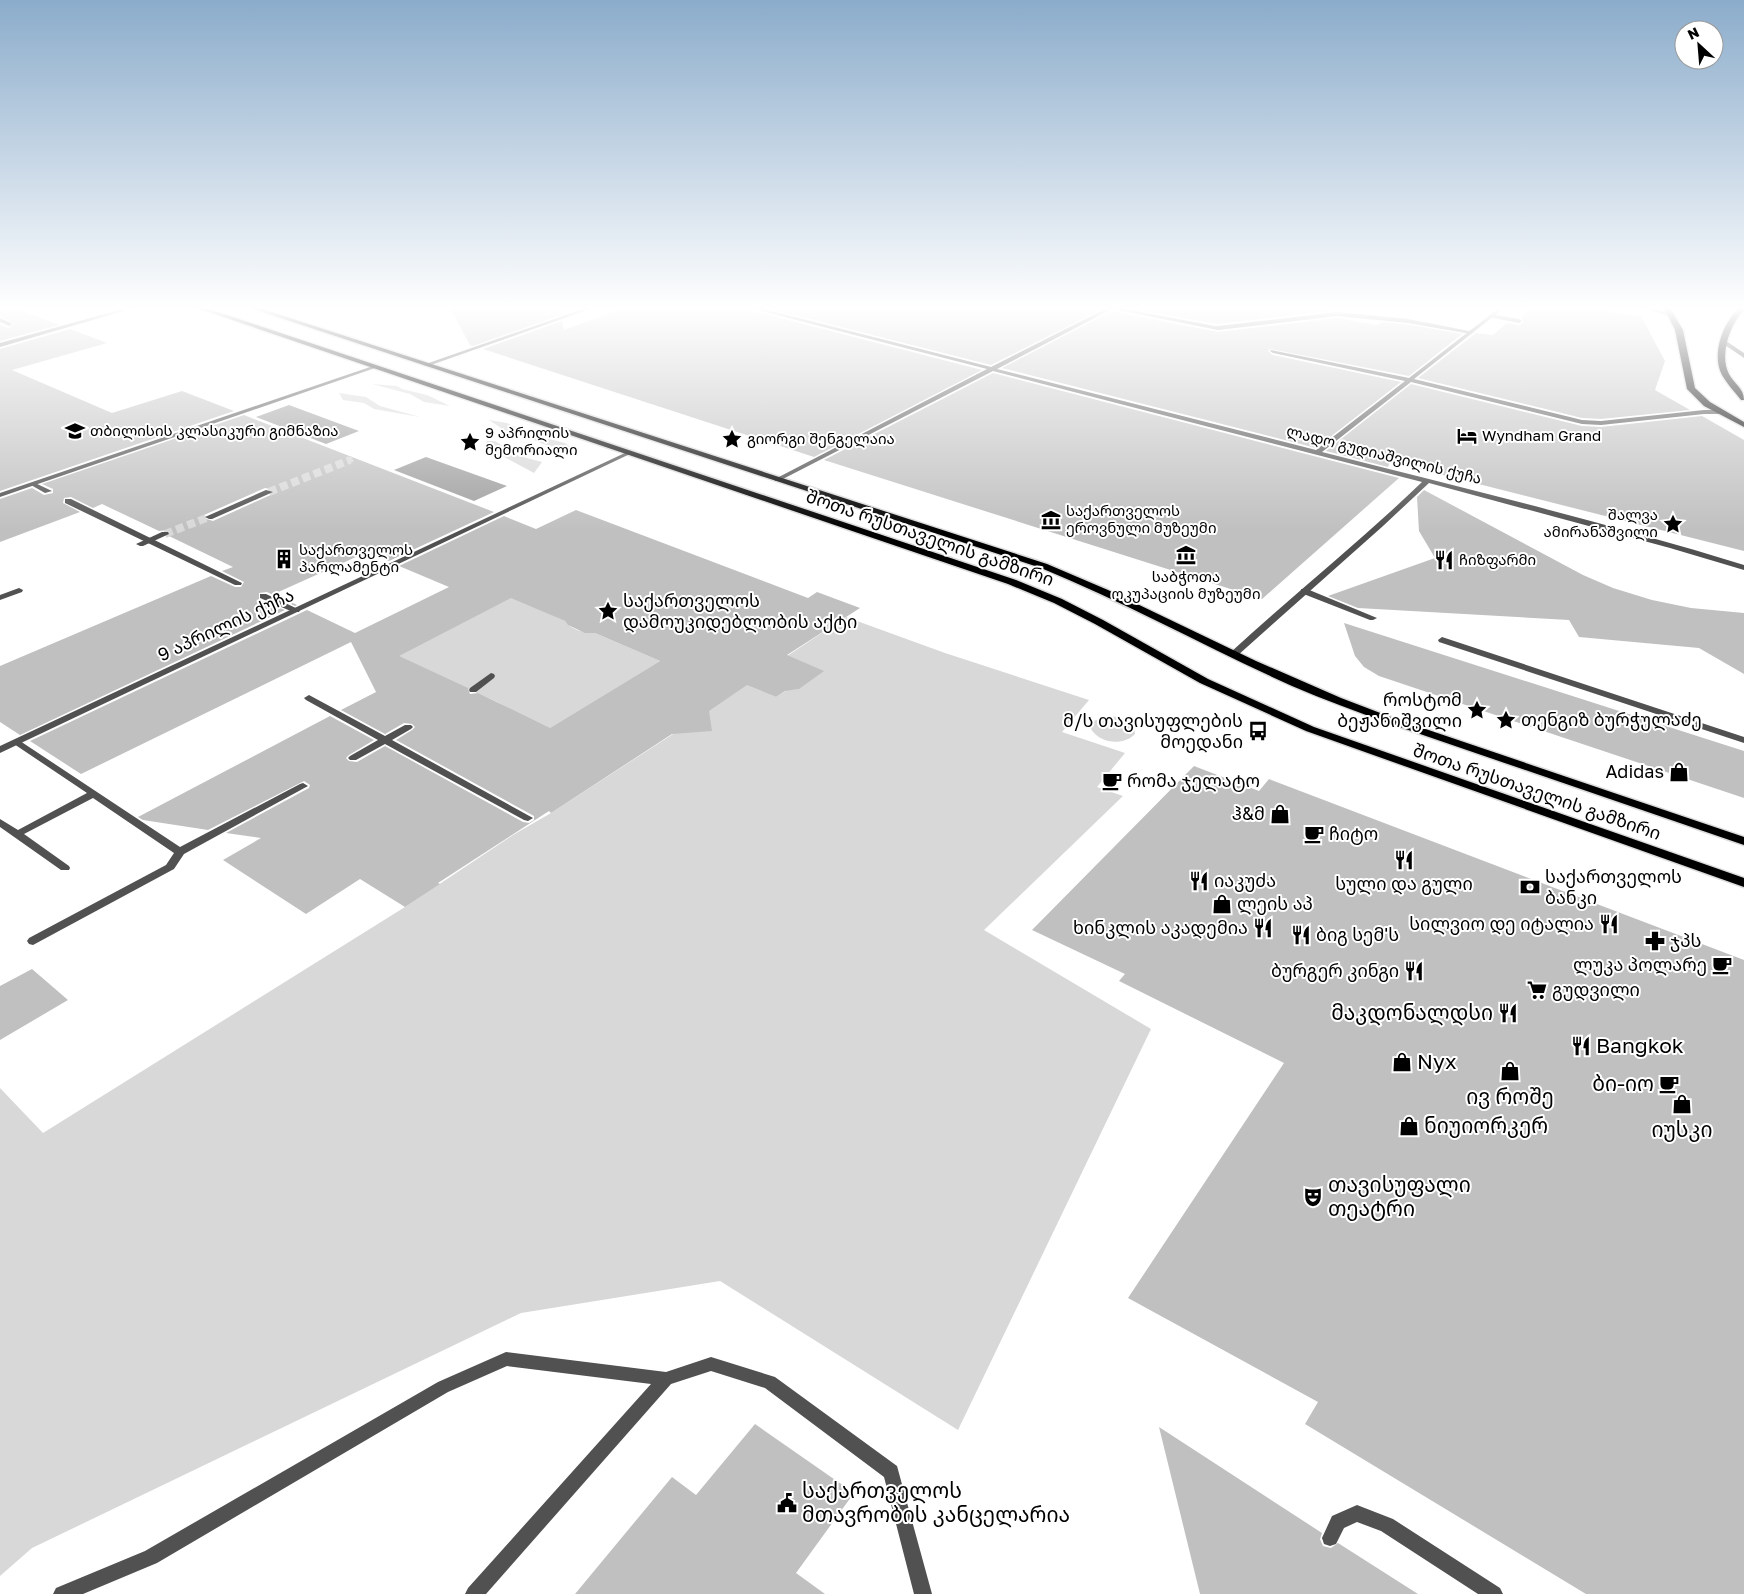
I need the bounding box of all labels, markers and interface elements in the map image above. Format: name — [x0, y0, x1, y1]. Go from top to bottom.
north arrow — [1674, 20, 1724, 70]
text: N — [1685, 23, 1702, 43]
school or university icon: თბილისის კლასიკური გიმნაზია — [64, 420, 86, 442]
place label: თბილისის კლასიკური გიმნაზია — [90, 421, 339, 440]
street label: ლადო გუდიაშვილის ქუჩა — [1285, 421, 1484, 488]
place label: 9 აპრილის მემორიალი — [485, 423, 578, 459]
hotel icon: Wyndham Grand — [1456, 425, 1478, 447]
place label: Wyndham Grand — [1482, 426, 1601, 444]
place icon: გიორგი შენგელაია — [721, 428, 743, 450]
place label: გიორგი შენგელაია — [747, 429, 895, 448]
place icon: 9 აპრილის მემორიალი — [459, 431, 481, 453]
street label: შოთა რუსთაველის გამზირი — [803, 484, 1057, 591]
place label: საქართველოს ეროვნული მუზეუმი — [1066, 501, 1217, 537]
place label: შალვა ამირანაშვილი — [1544, 505, 1658, 541]
museum icon: საქართველოს ეროვნული მუზეუმი — [1040, 509, 1062, 531]
place icon: შალვა ამირანაშვილი — [1662, 513, 1684, 535]
place label: საქართველოს პარლამენტი — [299, 540, 413, 576]
museum icon: საბჭოთა ოკუპაციის მუზეუმი — [1175, 544, 1197, 566]
building icon: საქართველოს პარლამენტი — [273, 548, 295, 570]
restaurant icon: ჩიზფარმი — [1433, 549, 1455, 571]
place label: ჩიზფარმი — [1459, 550, 1536, 569]
place label: საბჭოთა ოკუპაციის მუზეუმი — [1112, 567, 1261, 603]
street label: 9 აპრილის ქუჩა — [154, 583, 298, 666]
place label: საქართველოს დამოუკიდებლობის აქტი — [623, 589, 857, 633]
place icon: საქართველოს დამოუკიდებლობის აქტი — [597, 600, 619, 622]
place label: როსტომ ბეჟანიშვილი — [1337, 688, 1462, 732]
place icon: როსტომ ბეჟანიშვილი — [1466, 699, 1488, 721]
place label: თენგიზ ბურჭულაძე — [1521, 708, 1702, 731]
place label: მ/ს თავისუფლების მოედანი — [1063, 709, 1243, 753]
place icon: თენგიზ ბურჭულაძე — [1495, 709, 1517, 731]
bus stop icon: მ/ს თავისუფლების მოედანი — [1247, 720, 1269, 742]
street label: შოთა რუსთაველის გამზირი — [1410, 738, 1664, 845]
place label: Adidas — [1605, 760, 1664, 782]
shop icon: Adidas — [1668, 761, 1690, 783]
place label: რომა ჯელატო — [1127, 769, 1260, 792]
cafe icon: რომა ჯელატო — [1101, 770, 1123, 792]
place label: ჰ&მ — [1232, 802, 1265, 824]
shop icon: ჰ&მ — [1269, 803, 1291, 825]
place label: ჩიტო — [1329, 822, 1378, 845]
cafe icon: ჩიტო — [1303, 823, 1325, 845]
restaurant icon: სული და გული — [1393, 849, 1415, 871]
place label: საქართველოს ბანკი — [1545, 865, 1682, 909]
place label: იაკუძა — [1214, 869, 1276, 892]
restaurant icon: იაკუძა — [1188, 870, 1210, 892]
place label: სული და გული — [1335, 872, 1473, 895]
bank icon: საქართველოს ბანკი — [1519, 876, 1541, 898]
place label: ლეის აპ — [1237, 892, 1313, 915]
shop icon: ლეის აპ — [1211, 893, 1233, 915]
place label: სილვიო დე იტალია — [1409, 912, 1594, 935]
restaurant icon: სილვიო დე იტალია — [1598, 913, 1620, 935]
place label: ხინკლის აკადემია — [1073, 916, 1248, 939]
restaurant icon: ხინკლის აკადემია — [1252, 917, 1274, 939]
place label: ბიგ სემ'ს — [1316, 923, 1399, 946]
restaurant icon: ბიგ სემ'ს — [1290, 924, 1312, 946]
place label: ჯპს — [1670, 929, 1701, 952]
pharmacy icon: ჯპს — [1644, 930, 1666, 952]
place label: ლუკა პოლარე — [1573, 953, 1707, 976]
cafe icon: ლუკა პოლარე — [1711, 954, 1733, 976]
place label: ბურგერ კინგი — [1271, 959, 1399, 982]
restaurant icon: ბურგერ კინგი — [1403, 960, 1425, 982]
place label: გუდვილი — [1552, 978, 1640, 1001]
supermarket icon: გუდვილი — [1526, 979, 1548, 1001]
place label: მაკდონალდსი — [1331, 999, 1493, 1026]
restaurant icon: მაკდონალდსი — [1497, 1002, 1519, 1024]
place label: Bangkok — [1596, 1032, 1684, 1058]
restaurant icon: Bangkok — [1570, 1035, 1592, 1057]
place label: Nyx — [1417, 1048, 1457, 1074]
shop icon: Nyx — [1391, 1051, 1413, 1073]
shop icon: ივ როშე — [1499, 1060, 1521, 1082]
place label: ბი-იო — [1592, 1070, 1654, 1096]
cafe icon: ბი-იო — [1658, 1073, 1680, 1095]
place label: ივ როშე — [1466, 1083, 1554, 1109]
shop icon: იუსკი — [1671, 1093, 1693, 1115]
place label: ნიუიორკერ — [1424, 1112, 1548, 1138]
shop icon: ნიუიორკერ — [1398, 1115, 1420, 1137]
place label: იუსკი — [1652, 1116, 1712, 1142]
place label: თავისუფალი თეატრი — [1328, 1171, 1471, 1221]
theatre icon: თავისუფალი თეატრი — [1302, 1186, 1324, 1208]
place label: საქართველოს მთავრობის კანცელარია — [802, 1477, 1070, 1528]
public building icon: საქართველოს მთავრობის კანცელარია — [776, 1492, 798, 1514]

